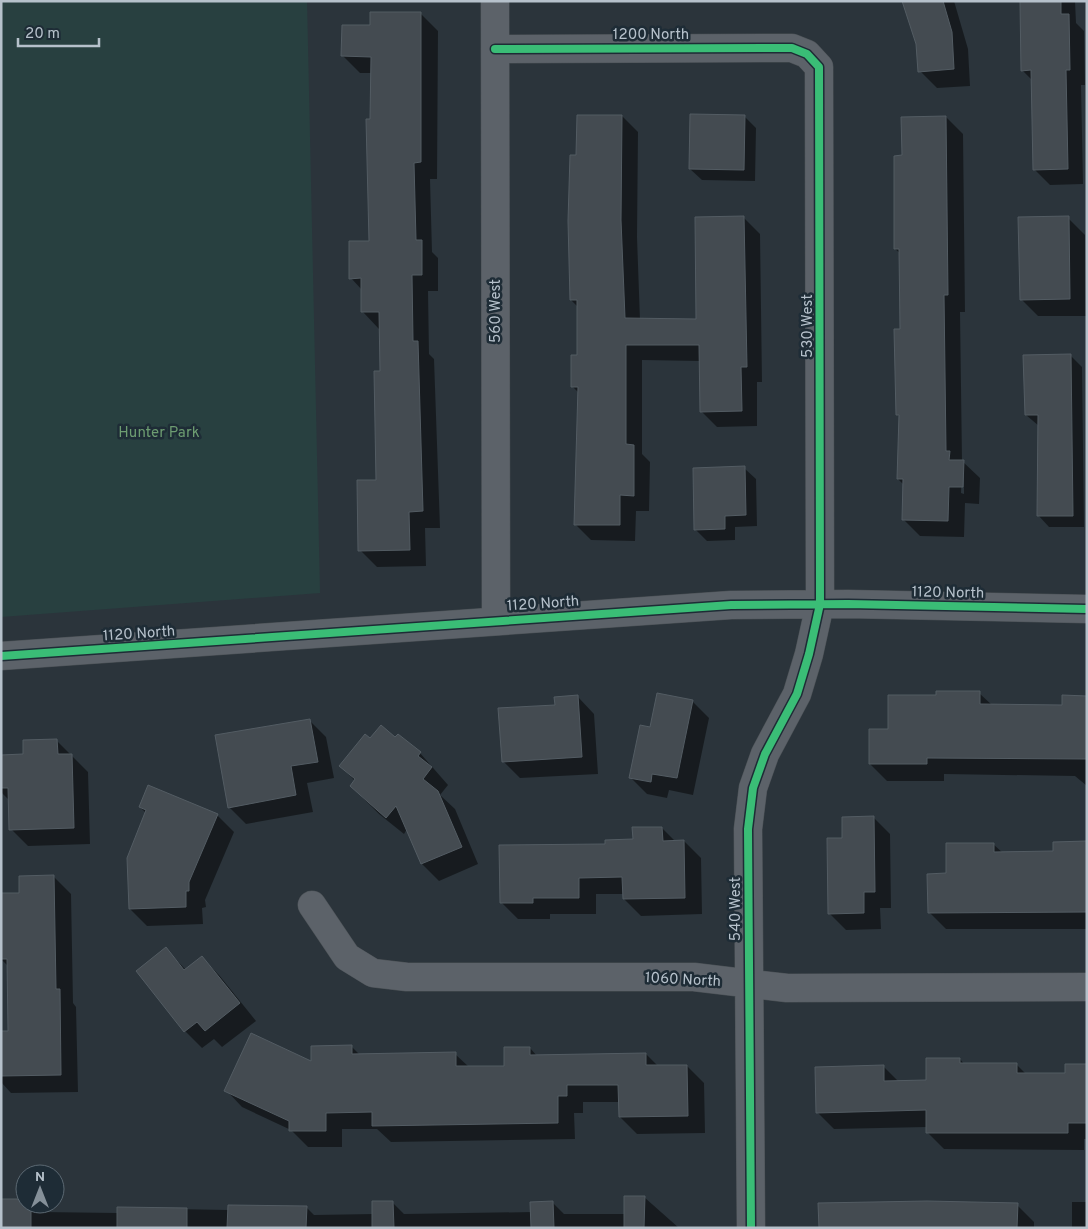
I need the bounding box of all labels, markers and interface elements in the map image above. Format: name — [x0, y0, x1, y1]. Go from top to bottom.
scale bar — [18, 15, 99, 47]
text: 20 m — [25, 25, 60, 44]
street label: 1200 North — [613, 26, 689, 45]
street label: 560 West — [487, 279, 506, 343]
street label: 530 West — [799, 294, 818, 358]
park label: Hunter Park — [118, 424, 200, 443]
street label: 1120 North — [912, 583, 984, 604]
street label: 1120 North — [506, 592, 580, 616]
street label: 1120 North — [102, 622, 176, 646]
street label: 540 West — [727, 877, 746, 941]
street label: 1060 North — [644, 969, 721, 992]
north arrow — [15, 1164, 65, 1214]
text: N — [35, 1169, 45, 1186]

